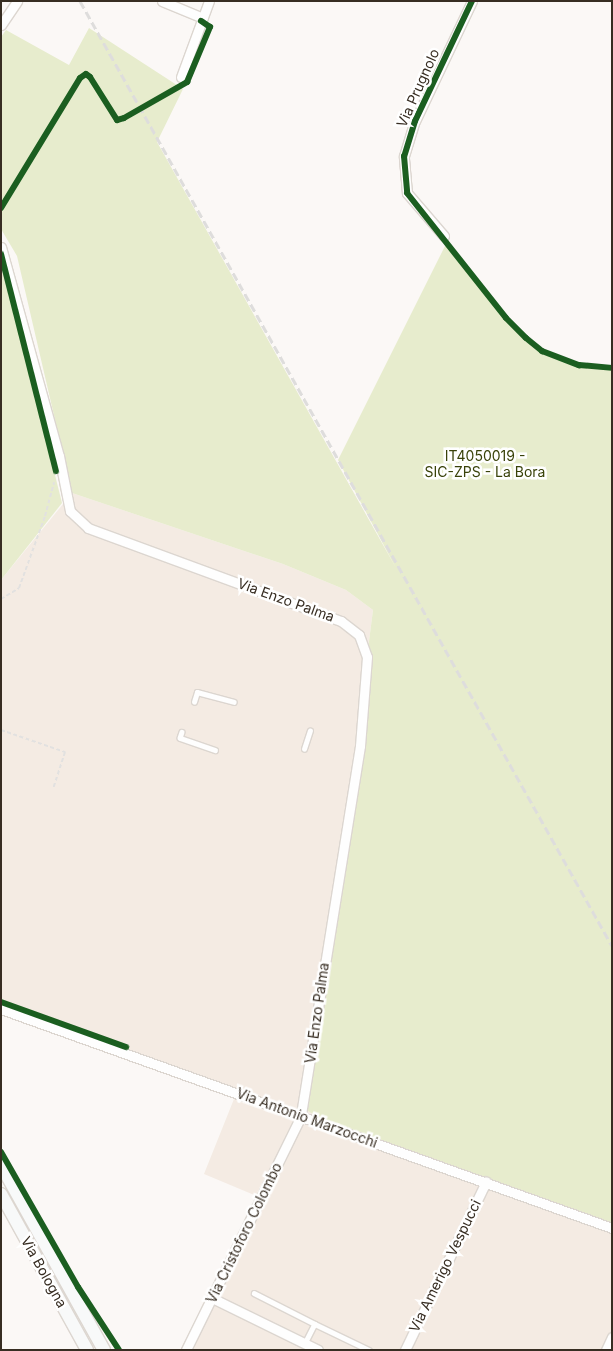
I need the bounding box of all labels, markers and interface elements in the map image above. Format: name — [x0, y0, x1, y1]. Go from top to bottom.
street label: Via Prugnolo — [393, 46, 443, 130]
park label: IT4050019 - SIC-ZPS - La Bora — [425, 448, 545, 481]
street label: Via Enzo Palma — [235, 575, 337, 625]
street label: Via Enzo Palma — [302, 961, 332, 1065]
street label: Via Antonio Marzocchi — [234, 1085, 380, 1151]
street label: Via Cristoforo Colombo — [203, 1160, 285, 1306]
street label: Via Amerigo Vespucci — [406, 1197, 484, 1335]
street label: Via Bologna — [18, 1233, 70, 1311]

